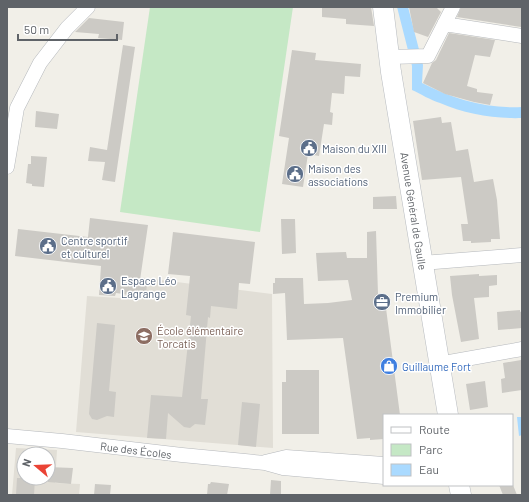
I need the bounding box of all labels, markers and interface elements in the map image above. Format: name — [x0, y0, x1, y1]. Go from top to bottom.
scale bar — [18, 16, 117, 42]
text: 50 m — [24, 22, 49, 36]
public building icon: Maison du XIII — [299, 138, 319, 158]
place label: Maison du XIII — [322, 142, 387, 155]
street label: Avenue Général de Gaulle — [398, 151, 430, 271]
place label: Maison des associations — [308, 162, 368, 188]
public building icon: Maison des associations — [285, 164, 305, 184]
place label: Centre sportif et culturel — [61, 234, 128, 260]
public building icon: Centre sportif et culturel — [38, 236, 58, 256]
place label: Espace Léo Lagrange — [121, 274, 177, 300]
public building icon: Espace Léo Lagrange — [98, 276, 118, 296]
place label: Premium Immobilier — [395, 290, 446, 316]
office icon: Premium Immobilier — [372, 292, 392, 312]
place label: École élémentaire Torcatis — [157, 324, 243, 350]
school or university icon: École élémentaire Torcatis — [134, 326, 154, 346]
shop icon: Guillaume Fort — [379, 356, 399, 376]
place label: Guillaume Fort — [402, 360, 471, 373]
legend — [383, 414, 513, 486]
text: Route — [419, 422, 450, 436]
street label: Rue des Écoles — [100, 439, 172, 461]
text: Parc — [419, 442, 443, 456]
north arrow — [16, 446, 56, 486]
text: N — [19, 457, 33, 468]
text: Eau — [419, 462, 439, 476]

